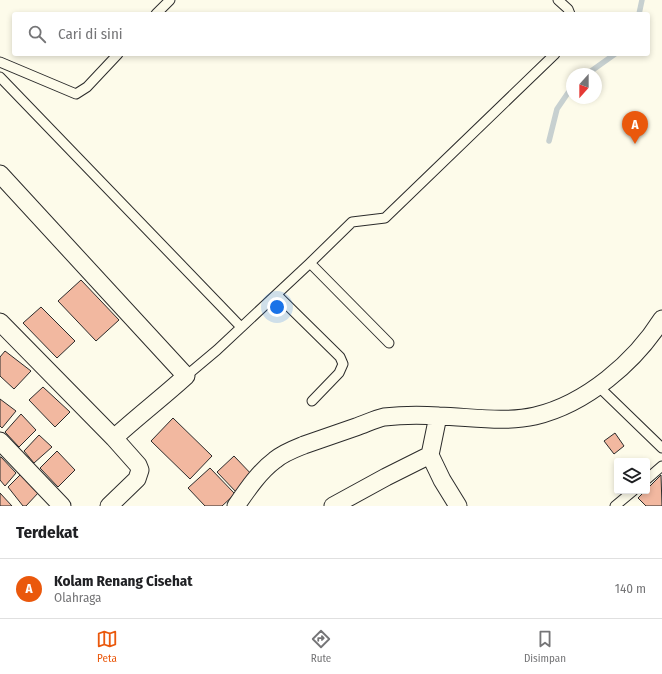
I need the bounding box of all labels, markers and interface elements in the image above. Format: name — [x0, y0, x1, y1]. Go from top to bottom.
search box — [12, 12, 650, 56]
icon: search — [26, 23, 48, 45]
text: Cari di sini — [58, 25, 123, 43]
north arrow — [566, 68, 602, 104]
pin: A — [622, 111, 648, 144]
your location — [267, 297, 287, 317]
map controls — [614, 458, 650, 494]
button: layers — [614, 458, 650, 494]
text: Terdekat — [16, 522, 78, 543]
text: Kolam Renang Cisehat — [54, 572, 193, 590]
text: A — [25, 581, 33, 596]
text: 140 m — [615, 581, 646, 596]
text: Olahraga — [54, 590, 101, 605]
tab: Peta — [96, 628, 118, 665]
tab: Rute — [310, 628, 332, 665]
tab: Disimpan — [524, 628, 566, 665]

